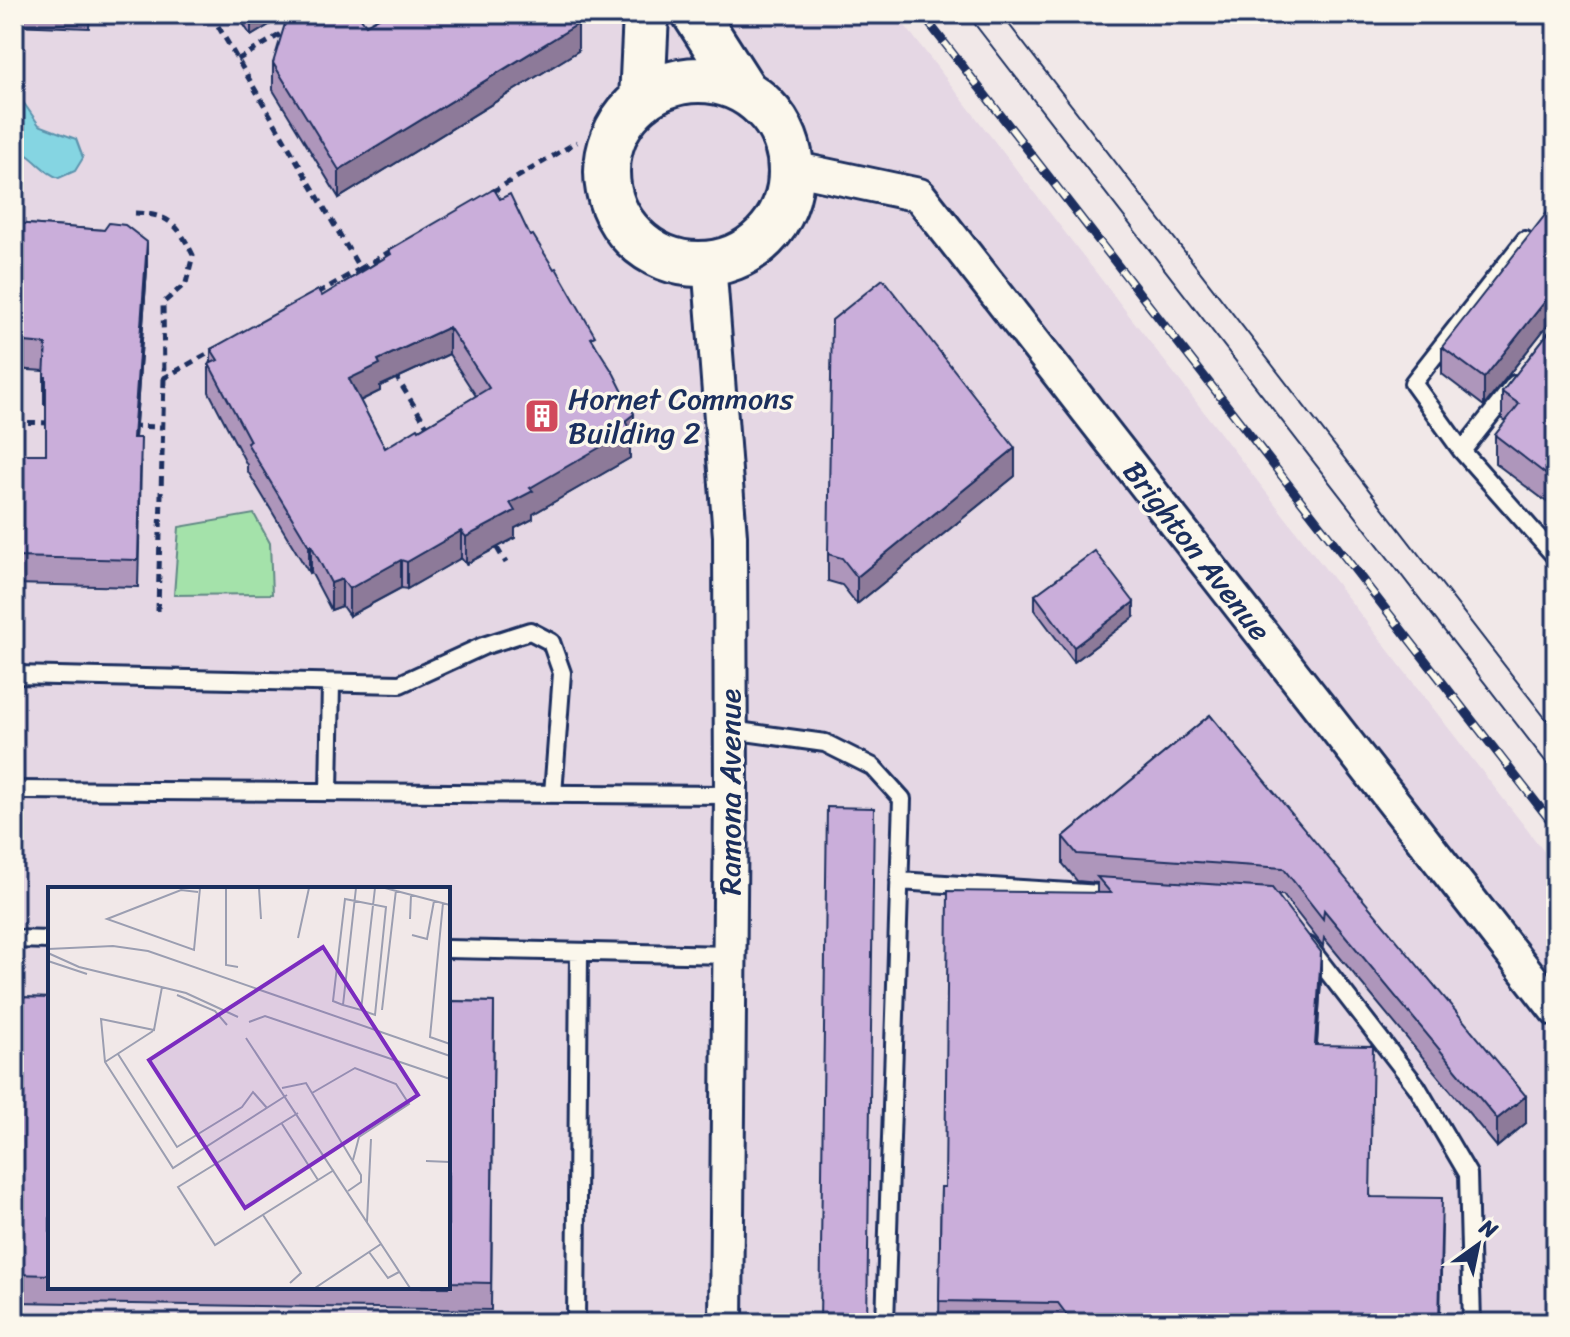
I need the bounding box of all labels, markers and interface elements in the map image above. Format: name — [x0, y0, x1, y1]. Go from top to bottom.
place label: Hornet Commons Building 2 — [568, 372, 793, 460]
building icon: Hornet Commons Building 2 — [523, 397, 561, 435]
street label: Brighton Avenue — [1108, 448, 1286, 654]
street label: Ramona Avenue — [703, 689, 757, 895]
inset map — [48, 887, 450, 1289]
north arrow — [1438, 1205, 1518, 1285]
text: N — [1471, 1208, 1506, 1250]

